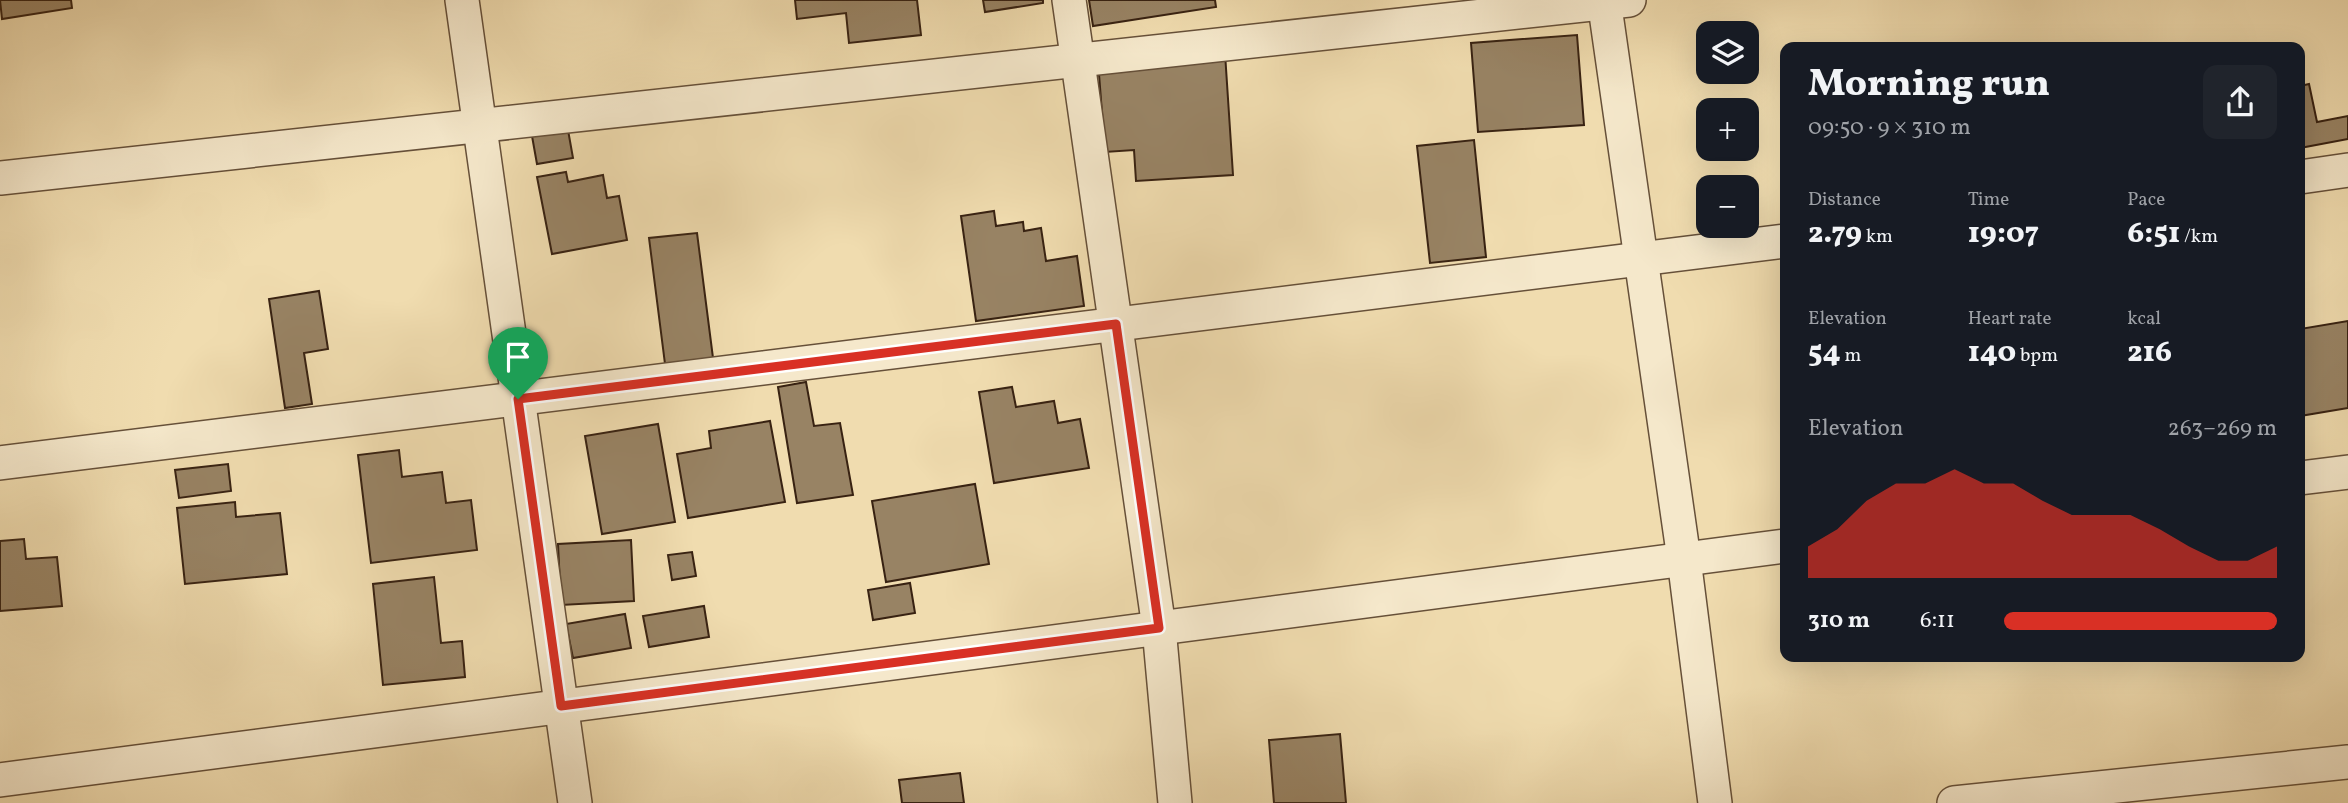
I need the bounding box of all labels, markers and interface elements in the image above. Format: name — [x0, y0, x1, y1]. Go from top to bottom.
map controls — [1696, 21, 1759, 238]
button: layers — [1696, 21, 1759, 84]
text: Morning run — [1808, 59, 2050, 112]
button: share — [2203, 65, 2277, 139]
button: + — [1696, 98, 1759, 161]
text: 09:50 · 9 × 310 m — [1808, 112, 1971, 144]
button: − — [1696, 175, 1759, 238]
text: Distance — [1808, 187, 1881, 213]
text: Time — [1968, 187, 2009, 213]
text: Pace — [2127, 187, 2165, 213]
text: 2.79 — [1808, 213, 1862, 255]
text: 19:07 — [1968, 213, 2039, 255]
text: 6:51 — [2127, 213, 2180, 255]
text: km — [1862, 224, 1893, 250]
text: /km — [2180, 224, 2218, 250]
text: Elevation — [1808, 306, 1887, 332]
text: Heart rate — [1968, 306, 2052, 332]
text: kcal — [2127, 306, 2161, 332]
pin — [488, 327, 548, 399]
text: 54 — [1808, 332, 1841, 374]
text: 140 — [1968, 332, 2016, 374]
text: 216 — [2127, 332, 2172, 374]
icon: arrive — [499, 338, 537, 376]
text: m — [1841, 343, 1861, 369]
text: bpm — [2016, 343, 2058, 369]
text: Elevation — [1808, 413, 1904, 445]
text: 263–269 m — [2168, 413, 2277, 445]
text: 310 m — [1808, 605, 1870, 637]
text: 6:11 — [1920, 605, 1955, 637]

